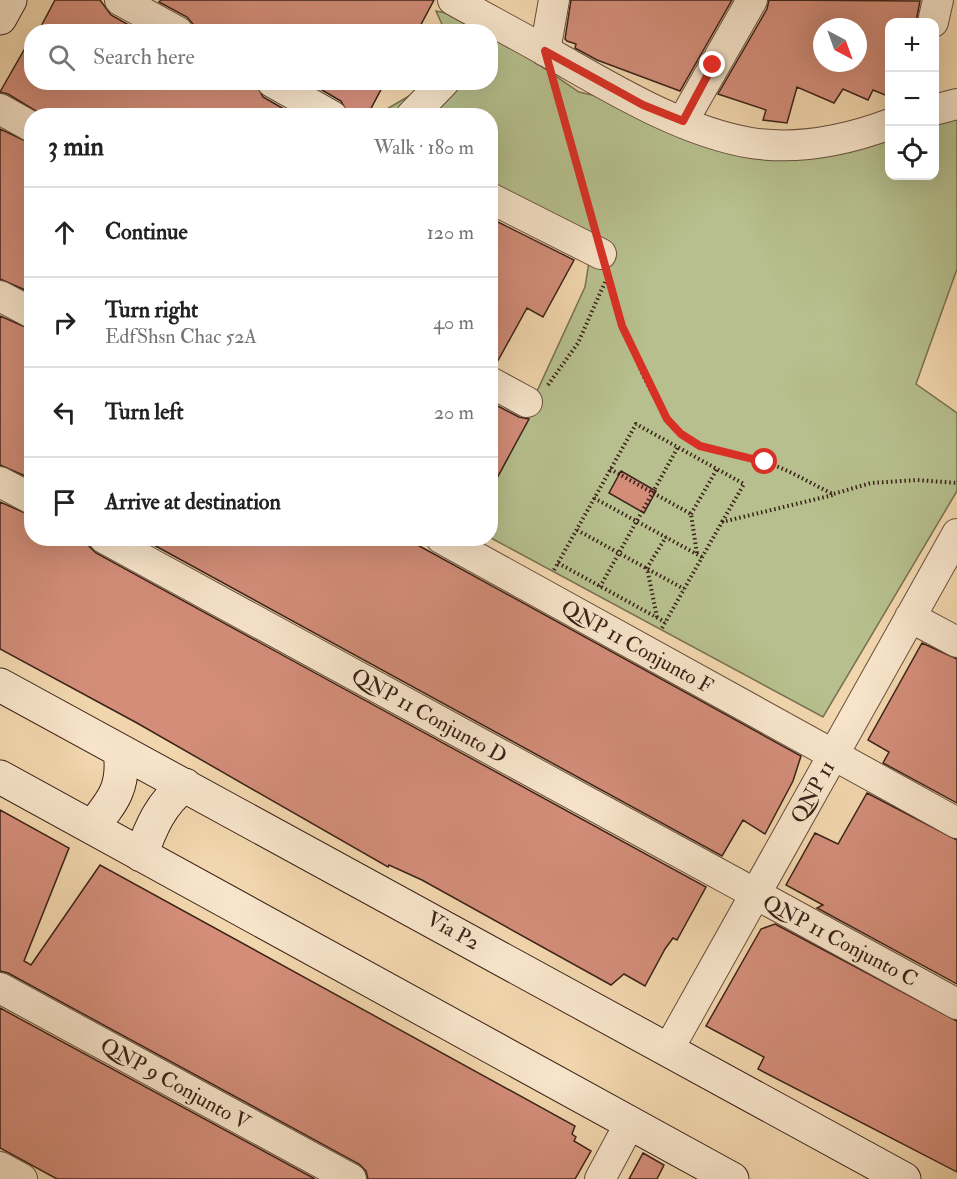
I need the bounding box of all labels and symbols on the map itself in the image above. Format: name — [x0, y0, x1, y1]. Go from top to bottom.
north arrow — [813, 18, 867, 72]
route end — [699, 51, 725, 77]
route start — [751, 448, 777, 474]
street label: QNP 11 Conjunto F — [556, 594, 718, 700]
street label: QNP 11 Conjunto D — [347, 662, 511, 770]
street label: QNP 11 — [785, 756, 841, 828]
street label: QNP 11 Conjunto C — [758, 889, 922, 993]
street label: Via P2 — [422, 906, 484, 956]
street label: QNP 9 Conjunto V — [95, 1032, 256, 1137]

